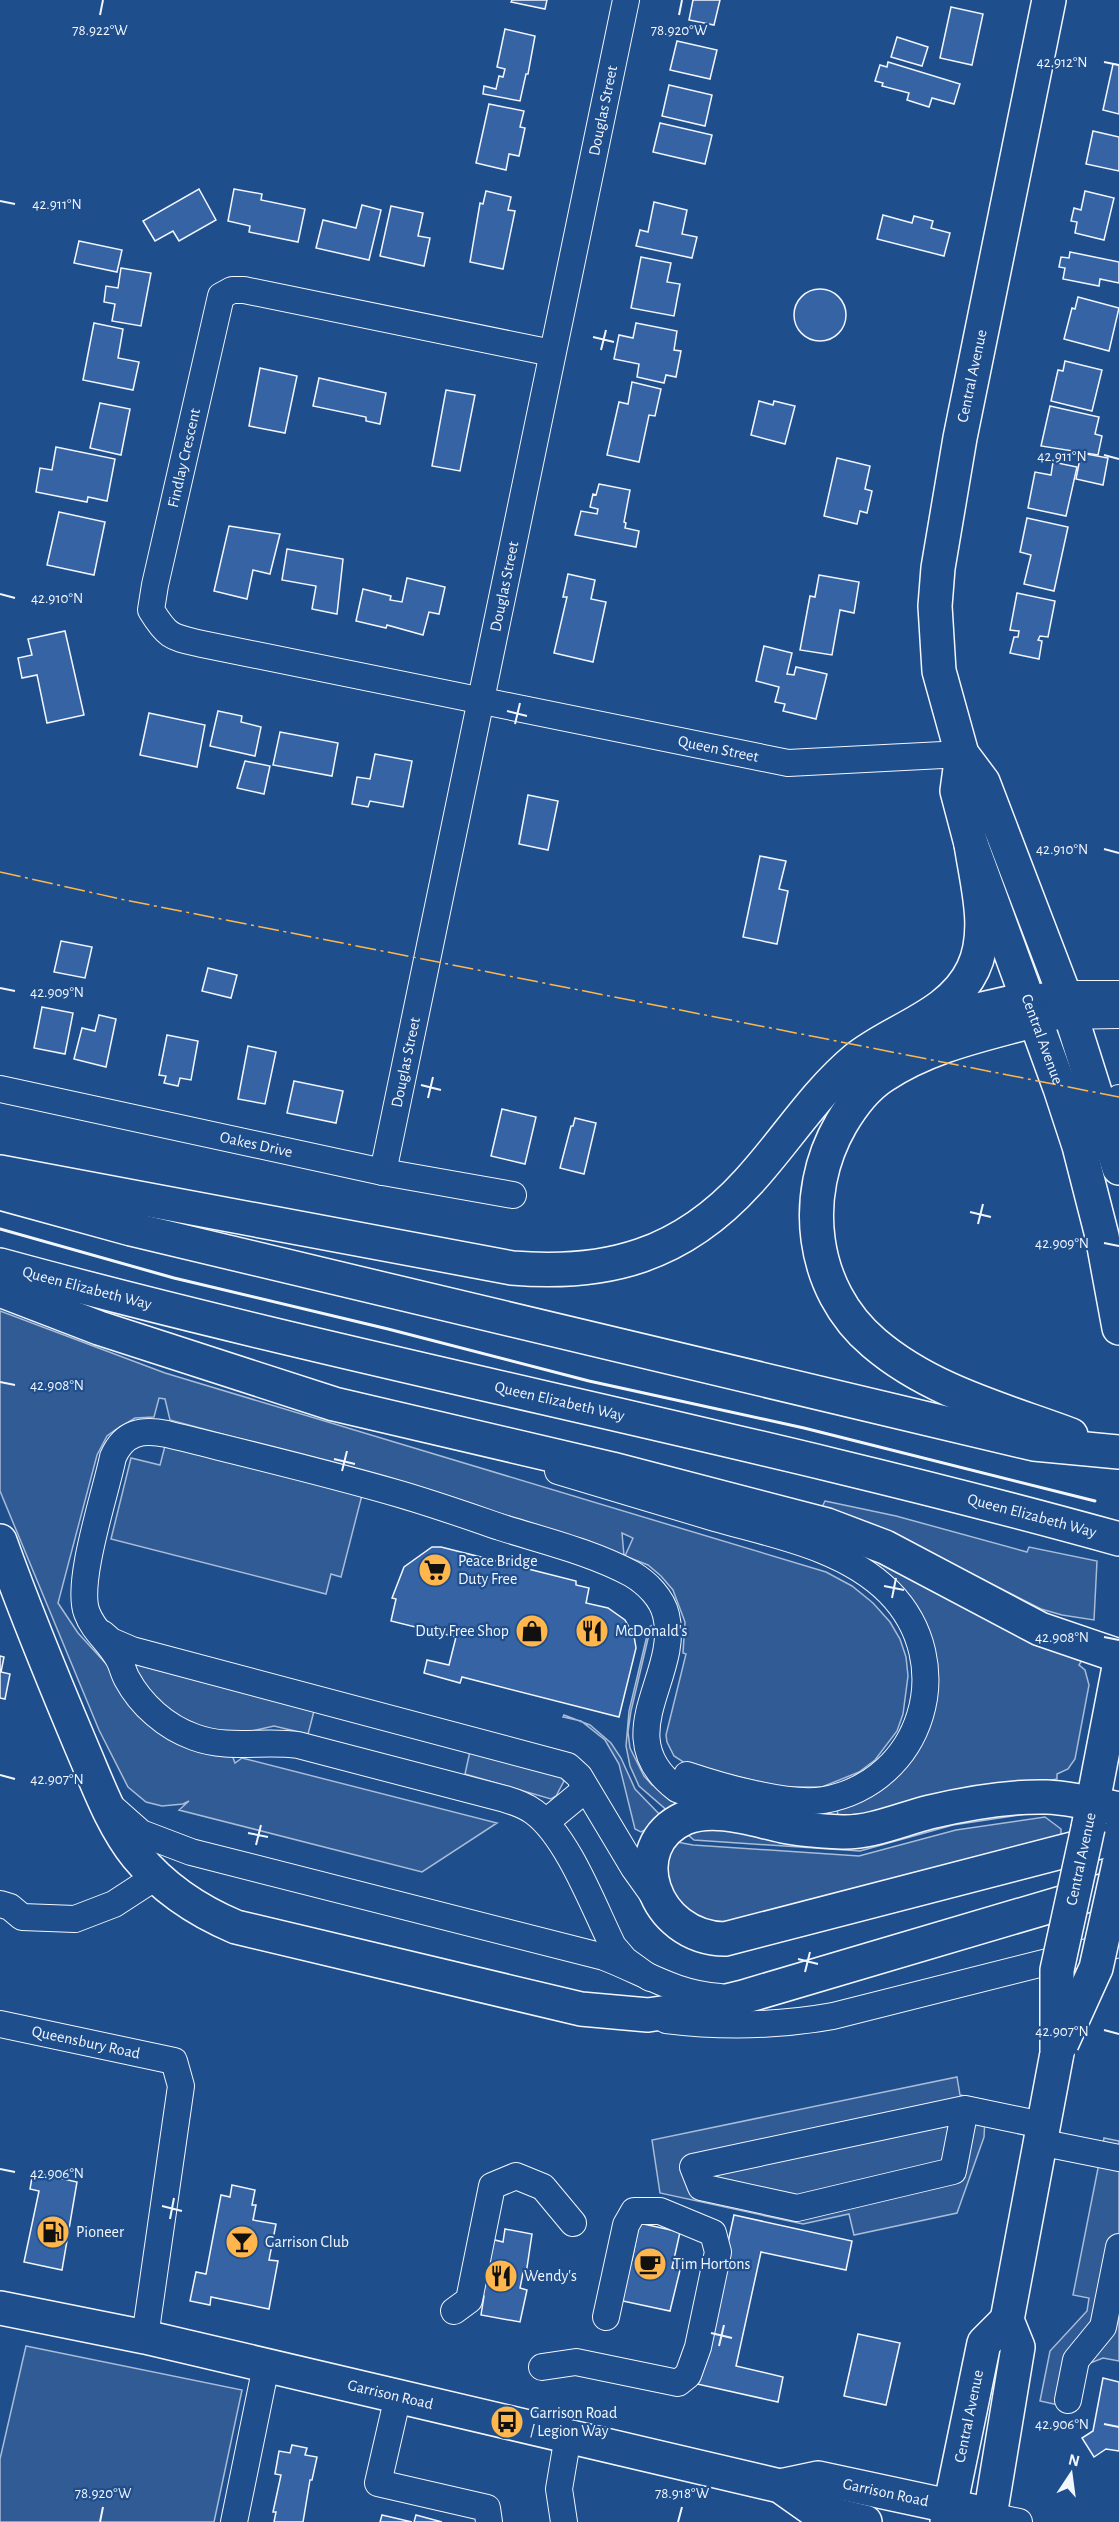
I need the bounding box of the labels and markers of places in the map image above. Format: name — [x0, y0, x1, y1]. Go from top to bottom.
supermarket icon: Peace Bridge Duty Free — [417, 1552, 453, 1588]
place label: Peace Bridge Duty Free — [458, 1553, 538, 1588]
shop icon: Duty Free Shop — [514, 1613, 550, 1649]
restaurant icon: McDonald's — [574, 1613, 610, 1649]
place label: Duty Free Shop — [415, 1623, 509, 1640]
place label: McDonald's — [615, 1623, 688, 1639]
fuel station icon: Pioneer — [35, 2214, 71, 2250]
place label: Pioneer — [76, 2224, 125, 2240]
bar icon: Garrison Club — [224, 2224, 260, 2260]
place label: Garrison Club — [265, 2234, 349, 2250]
cafe icon: Tim Hortons — [632, 2246, 668, 2282]
place label: Tim Hortons — [673, 2256, 750, 2272]
restaurant icon: Wendy's — [483, 2258, 519, 2294]
place label: Wendy's — [524, 2268, 577, 2285]
bus stop icon: Garrison Road / Legion Way — [489, 2404, 525, 2440]
place label: Garrison Road / Legion Way — [530, 2405, 617, 2440]

